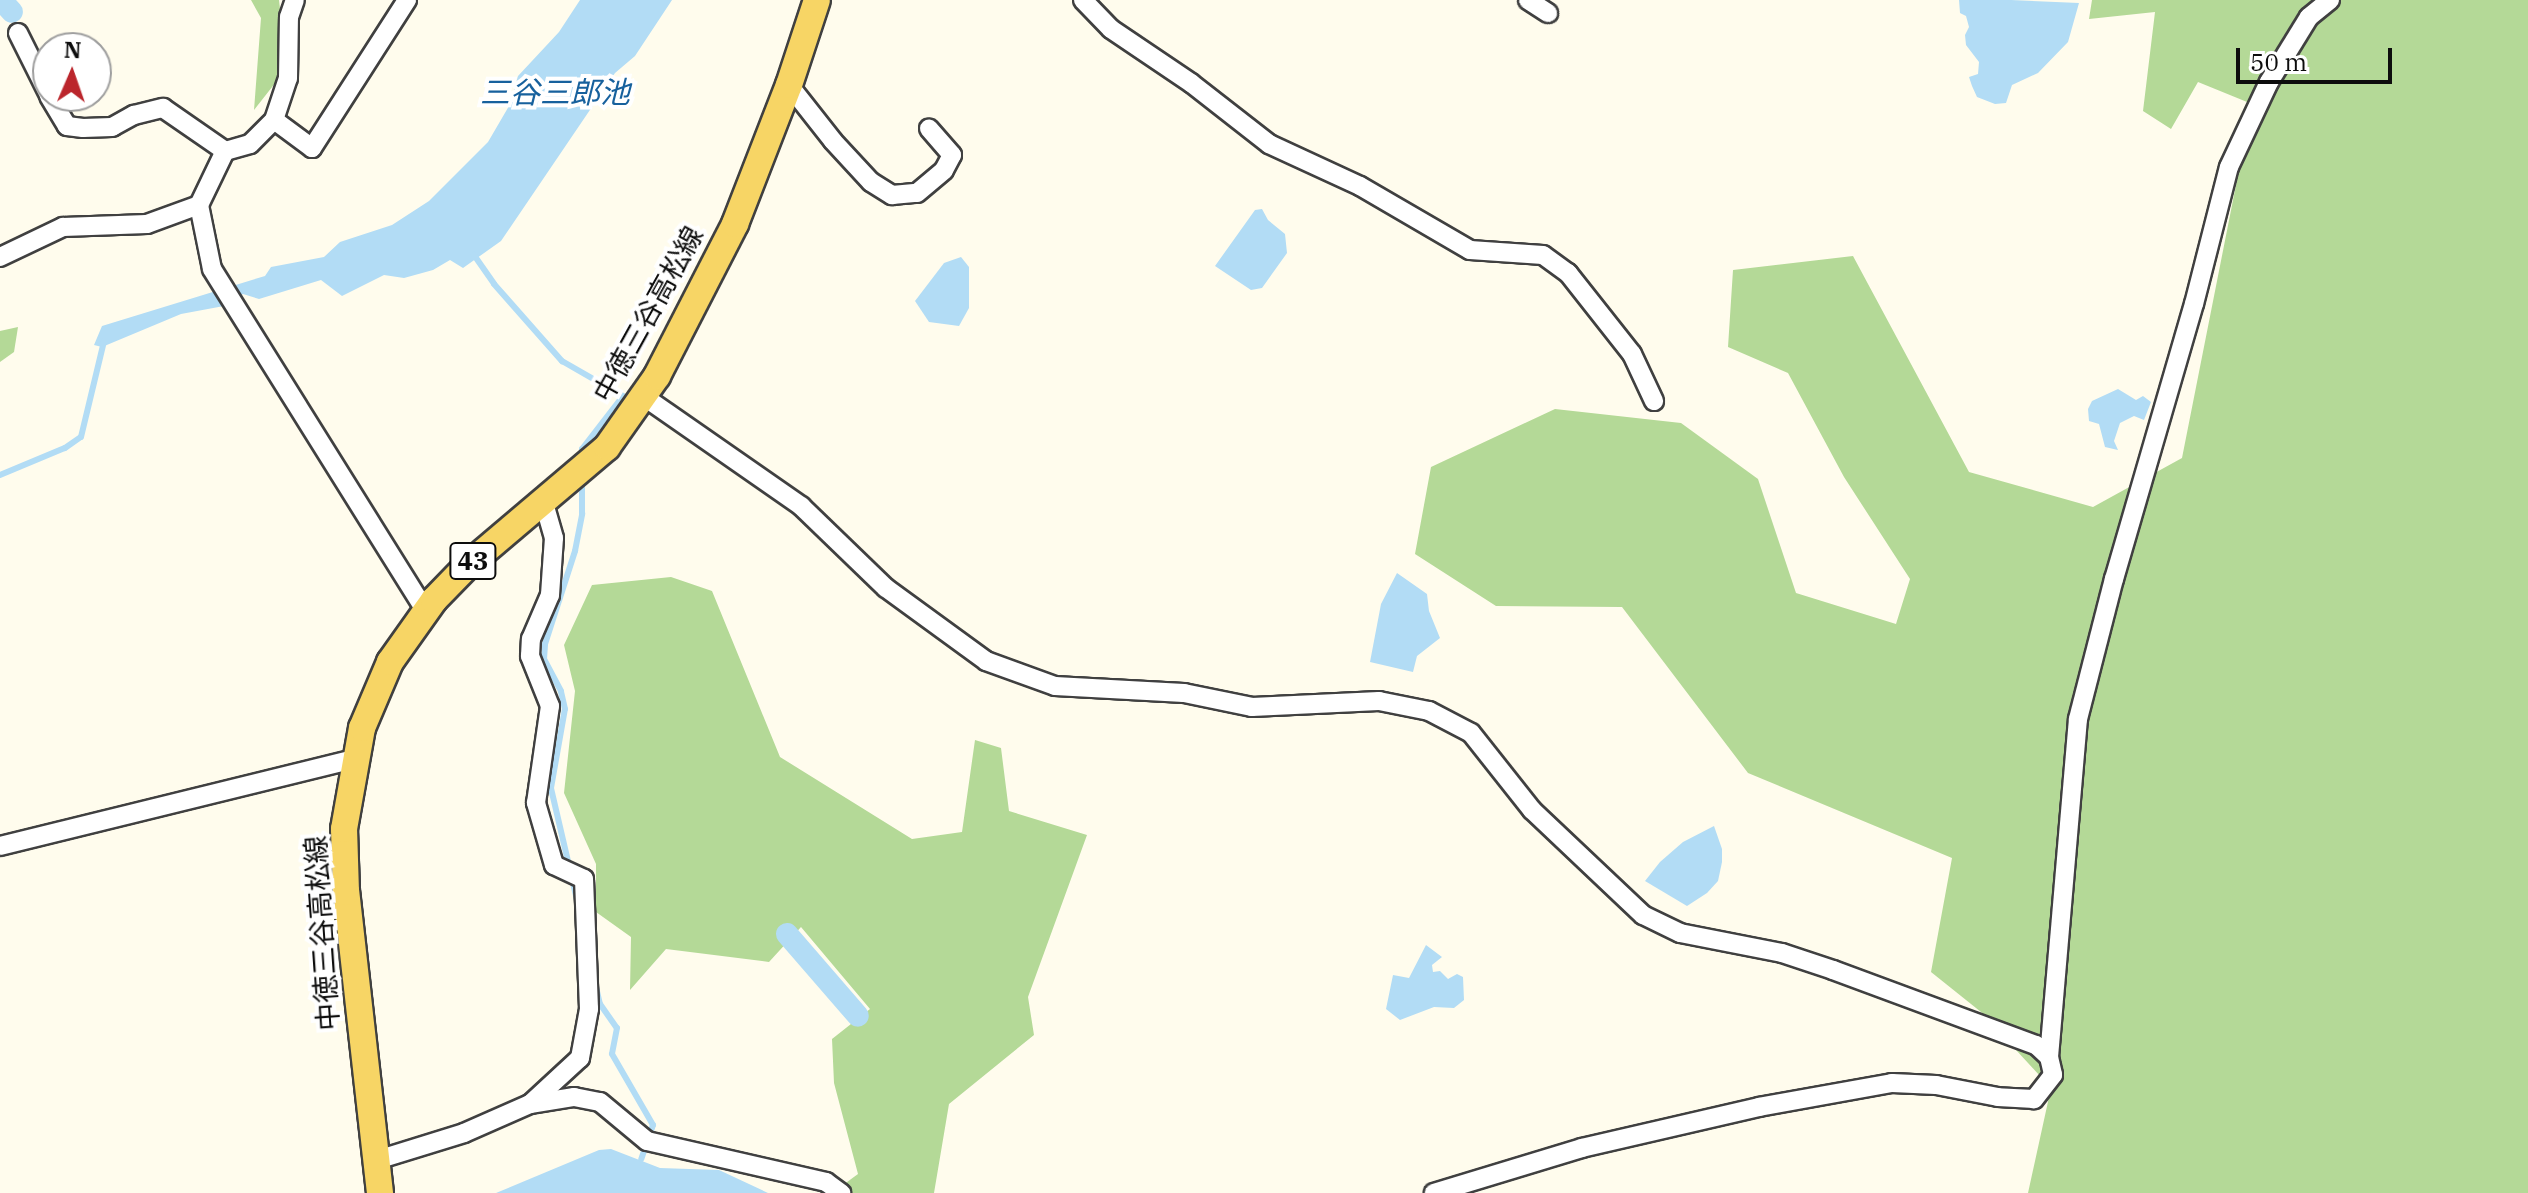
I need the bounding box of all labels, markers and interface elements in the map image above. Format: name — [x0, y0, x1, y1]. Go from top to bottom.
north arrow — [32, 32, 112, 112]
scale bar — [2240, 32, 2396, 82]
text: N — [64, 35, 82, 64]
text: 50 m — [2250, 46, 2307, 78]
water label: 三谷三郎池 — [480, 74, 630, 110]
street label: 中徳三谷高松線 — [586, 220, 710, 408]
road number: 43 — [449, 539, 497, 583]
street label: 中徳三谷高松線 — [298, 834, 346, 1032]

